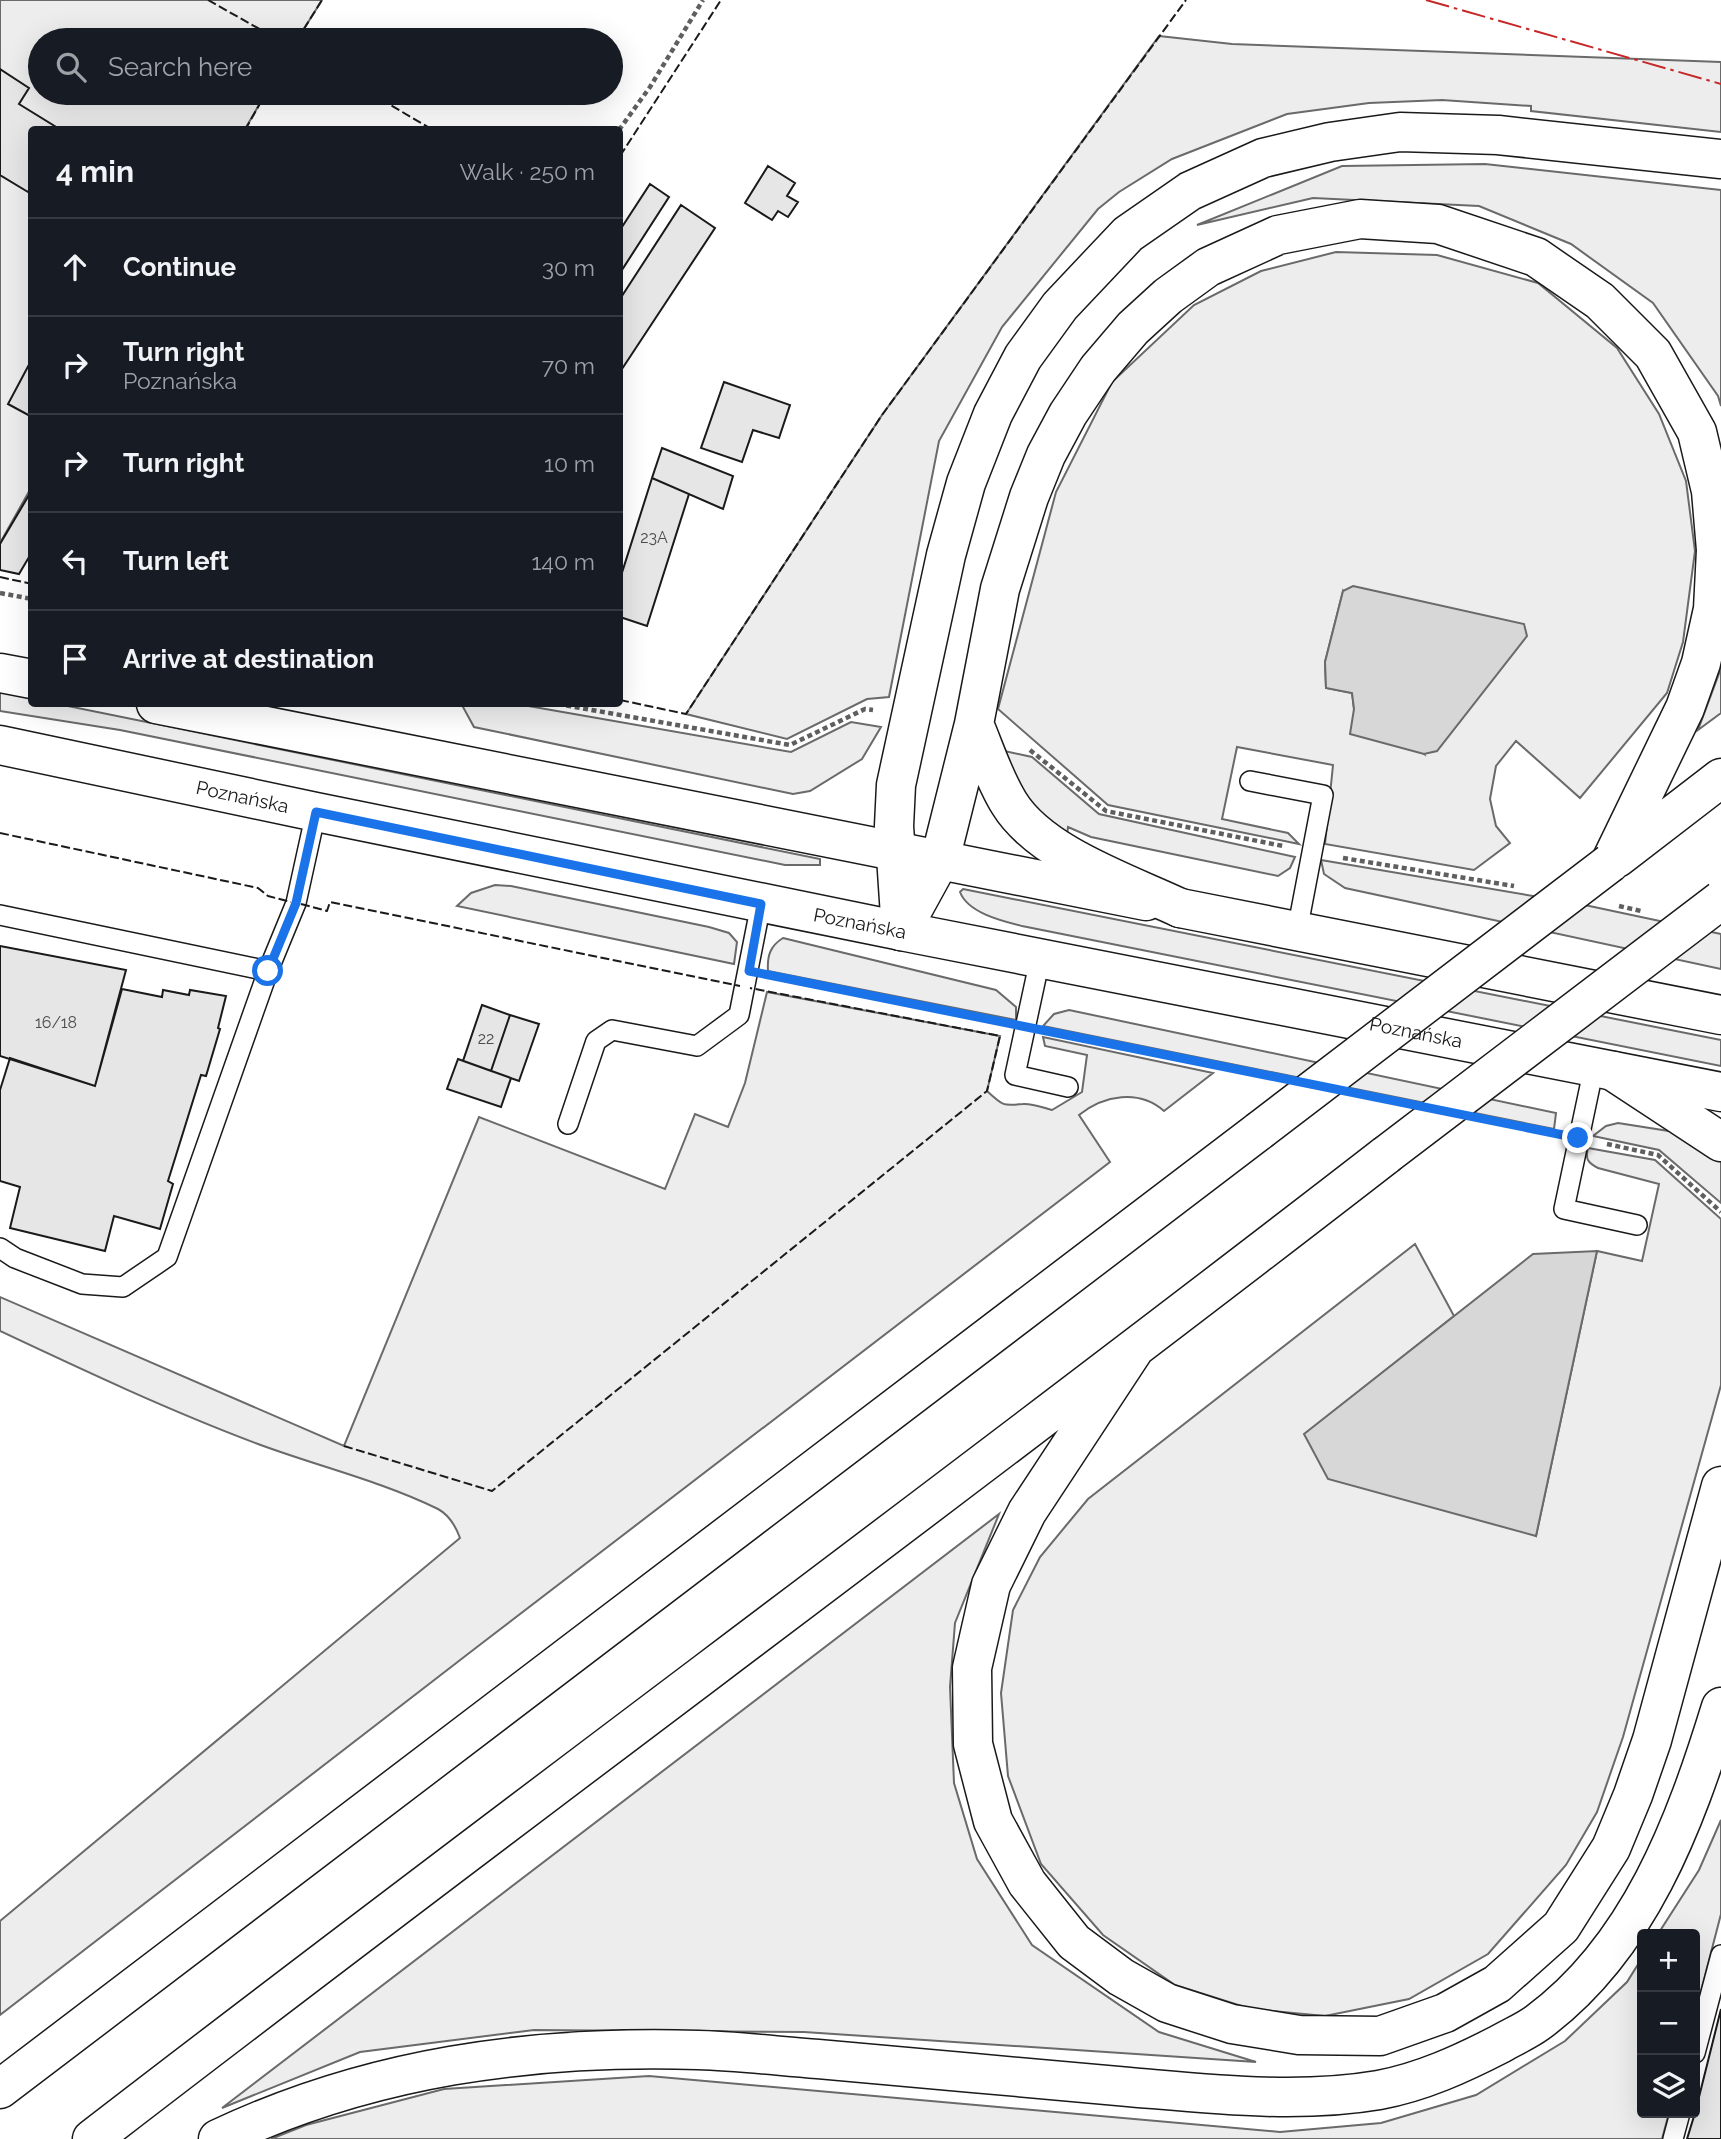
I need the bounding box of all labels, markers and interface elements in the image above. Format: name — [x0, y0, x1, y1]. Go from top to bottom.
search box — [28, 28, 623, 105]
icon: search — [52, 48, 90, 86]
text: Search here — [108, 52, 252, 82]
text: 4 min — [56, 154, 134, 189]
text: Walk · 250 m — [460, 158, 595, 185]
icon: ahead — [56, 248, 94, 286]
text: Continue — [123, 252, 236, 282]
text: 30 m — [542, 254, 595, 281]
text: Turn right — [123, 337, 244, 367]
icon: right — [56, 346, 94, 384]
text: 70 m — [542, 352, 595, 379]
text: Poznańska — [123, 367, 237, 394]
icon: right — [56, 444, 94, 482]
text: Turn right — [123, 448, 244, 478]
text: 10 m — [544, 450, 595, 477]
house number: 23A — [640, 528, 668, 547]
icon: left — [56, 542, 94, 580]
text: Turn left — [123, 546, 229, 576]
text: 140 m — [532, 548, 595, 575]
icon: arrive — [56, 640, 94, 678]
text: Arrive at destination — [123, 644, 374, 674]
street label: Poznańska — [194, 776, 291, 817]
street label: Poznańska — [812, 903, 908, 943]
route start — [252, 955, 283, 986]
street label: Poznańska — [1368, 1012, 1464, 1052]
house number: 16/18 — [35, 1013, 77, 1032]
house number: 22 — [478, 1029, 494, 1048]
route end — [1562, 1122, 1593, 1153]
map controls — [1637, 1929, 1700, 2118]
button: + — [1637, 1929, 1700, 1992]
button: − — [1637, 1992, 1700, 2055]
button: layers — [1637, 2055, 1700, 2118]

